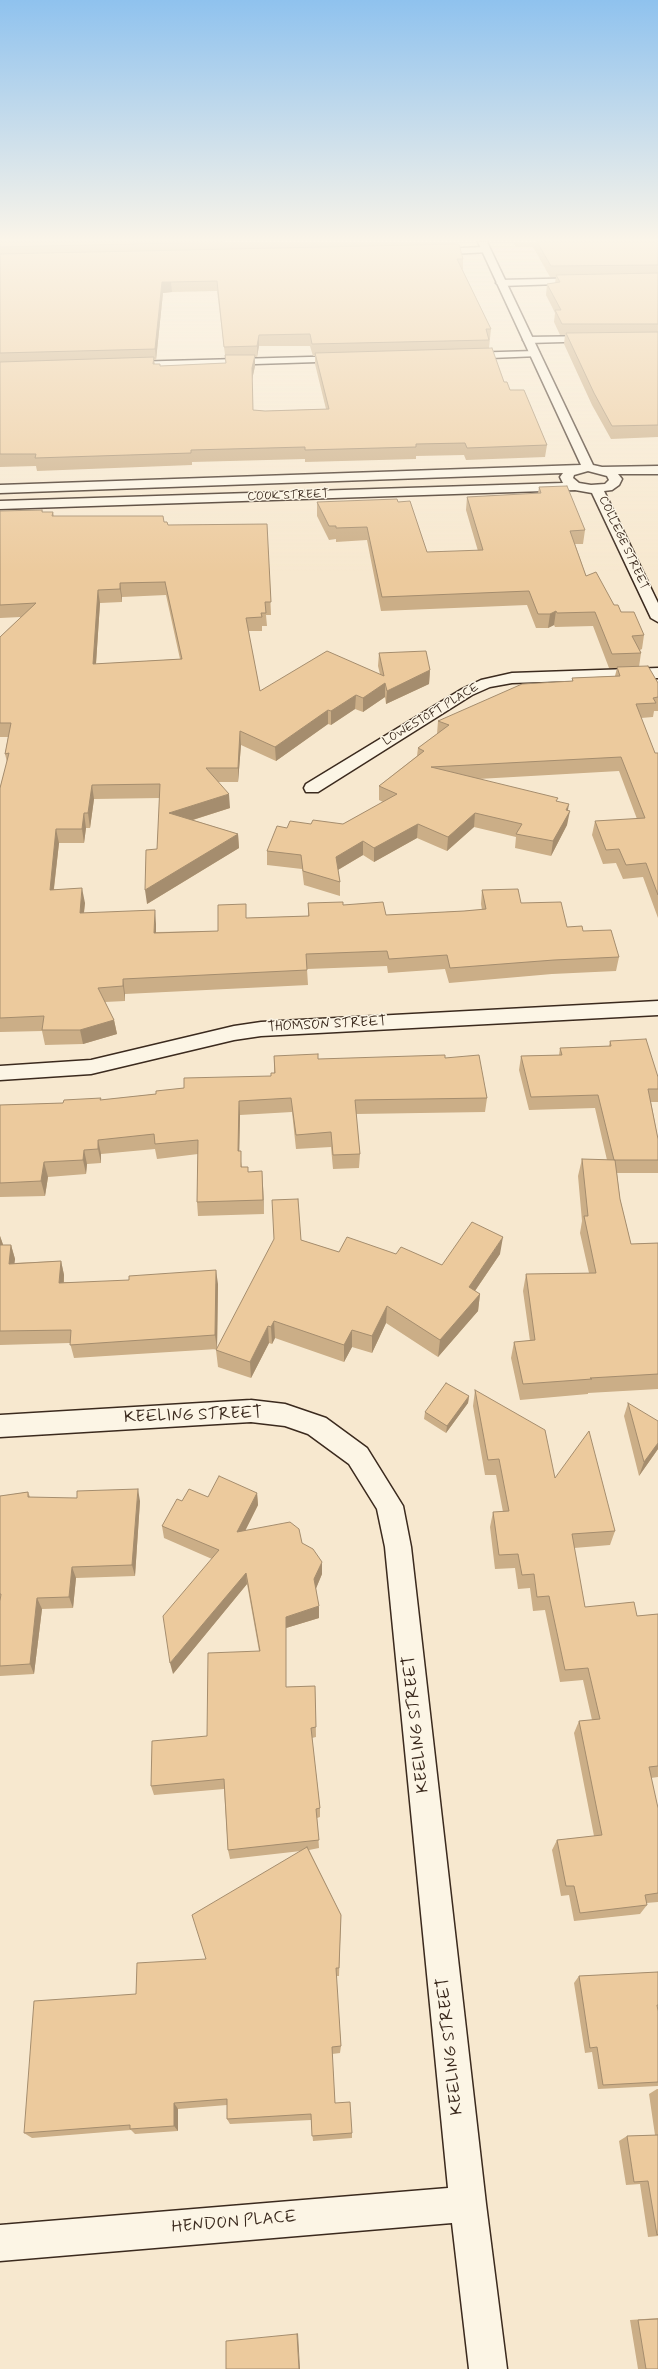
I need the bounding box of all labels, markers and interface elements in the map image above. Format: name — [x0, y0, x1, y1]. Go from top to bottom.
street label: COOK STREET — [247, 487, 329, 505]
street label: COLLEGE STREET — [595, 494, 651, 592]
street label: LOWESTOFT PLACE — [380, 681, 482, 749]
street label: THOMSON STREET — [267, 1013, 387, 1037]
street label: KEELING STREET — [124, 1403, 262, 1429]
street label: KEELING STREET — [400, 1654, 434, 1794]
street label: KEELING STREET — [434, 1976, 468, 2116]
street label: HENDON PLACE — [171, 2207, 297, 2239]

